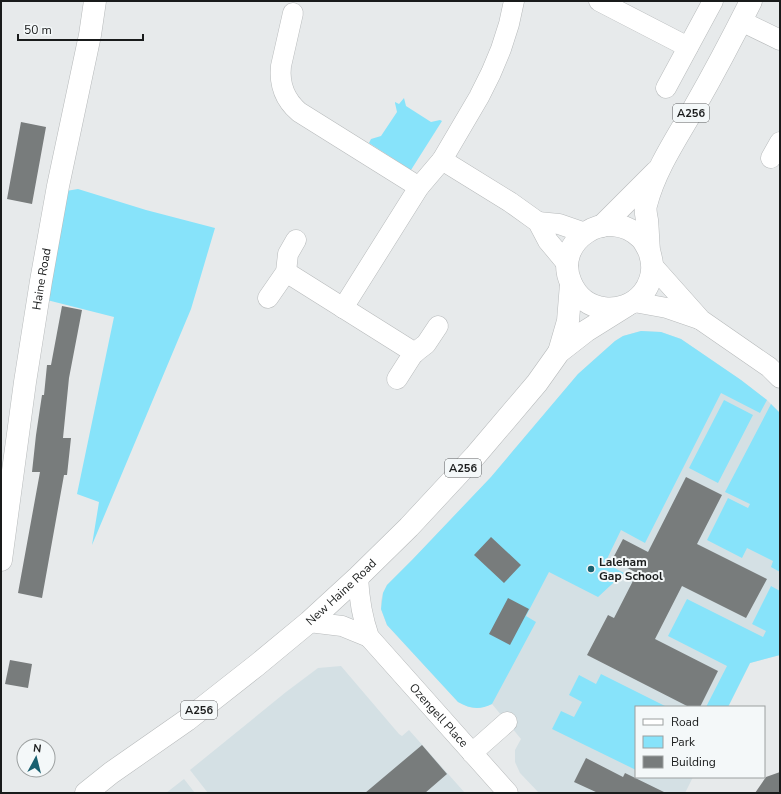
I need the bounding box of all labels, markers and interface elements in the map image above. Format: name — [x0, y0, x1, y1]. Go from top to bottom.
scale bar — [18, 16, 143, 42]
text: 50 m — [24, 22, 52, 38]
road number: A256 — [673, 104, 709, 122]
street label: Haine Road — [29, 247, 55, 311]
road number: A256 — [445, 459, 481, 477]
place label: Laleham Gap School — [599, 554, 663, 584]
street label: New Haine Road — [302, 555, 380, 629]
marker: Laleham Gap School — [586, 564, 596, 574]
street label: Ozengell Place — [406, 680, 472, 751]
road number: A256 — [181, 701, 217, 719]
legend — [635, 706, 765, 778]
text: Road — [671, 714, 699, 730]
text: Park — [671, 734, 696, 750]
north arrow — [16, 738, 56, 778]
text: N — [32, 741, 42, 757]
text: Building — [671, 754, 716, 770]

